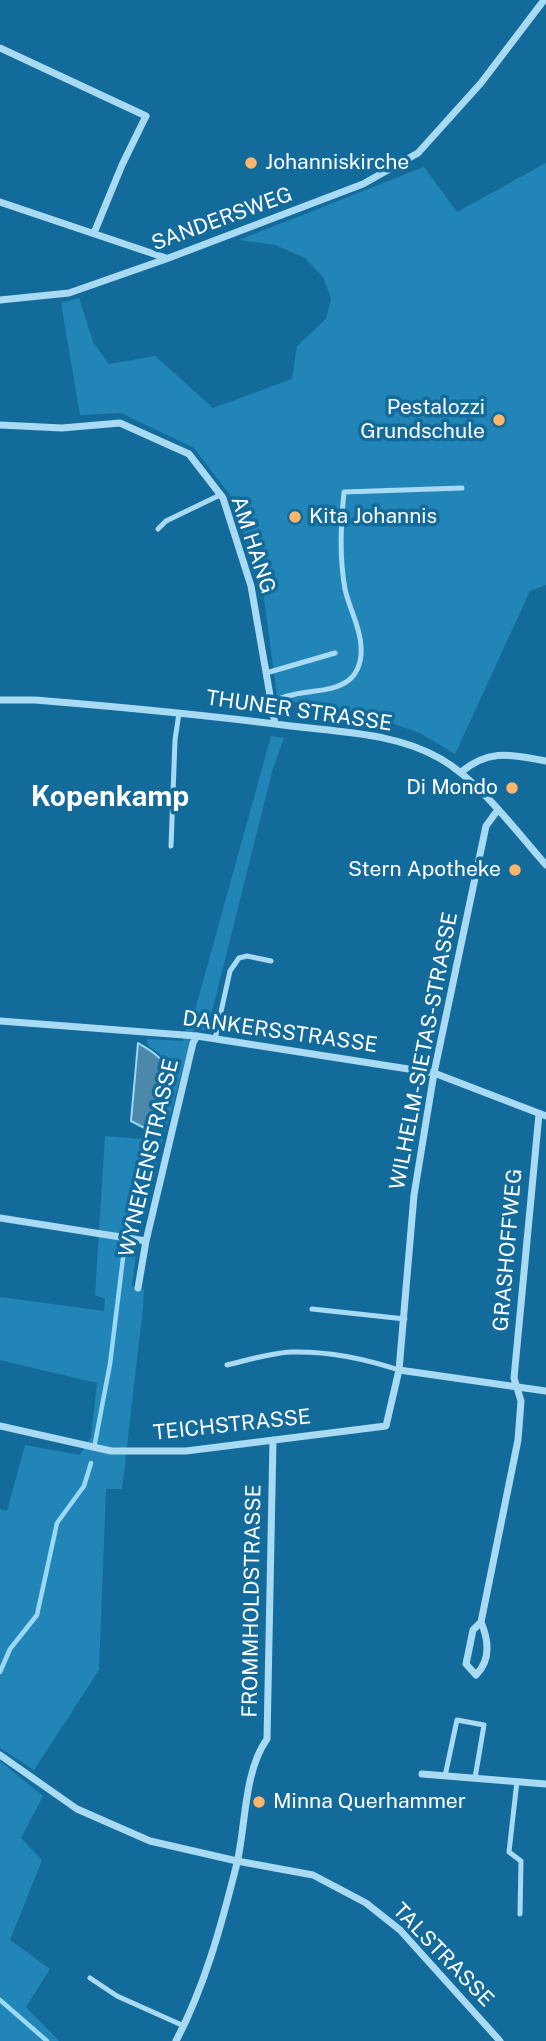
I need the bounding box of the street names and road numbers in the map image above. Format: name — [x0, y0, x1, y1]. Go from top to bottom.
street label: SANDERSWEG — [148, 182, 296, 256]
street label: AM HANG — [225, 493, 281, 597]
street label: THUNER STRASSE — [204, 685, 394, 737]
street label: WILHELM-SIETAS-STRASSE — [385, 910, 463, 1192]
street label: DANKERSSTRASSE — [181, 1006, 379, 1058]
street label: WYNEKENSTRASSE — [114, 1057, 184, 1259]
street label: GRASHOFFWEG — [488, 1168, 528, 1332]
street label: TEICHSTRASSE — [152, 1404, 312, 1446]
street label: FROMMHOLDSTRASSE — [237, 1484, 267, 1718]
street label: TALSTRASSE — [387, 1898, 499, 2012]

